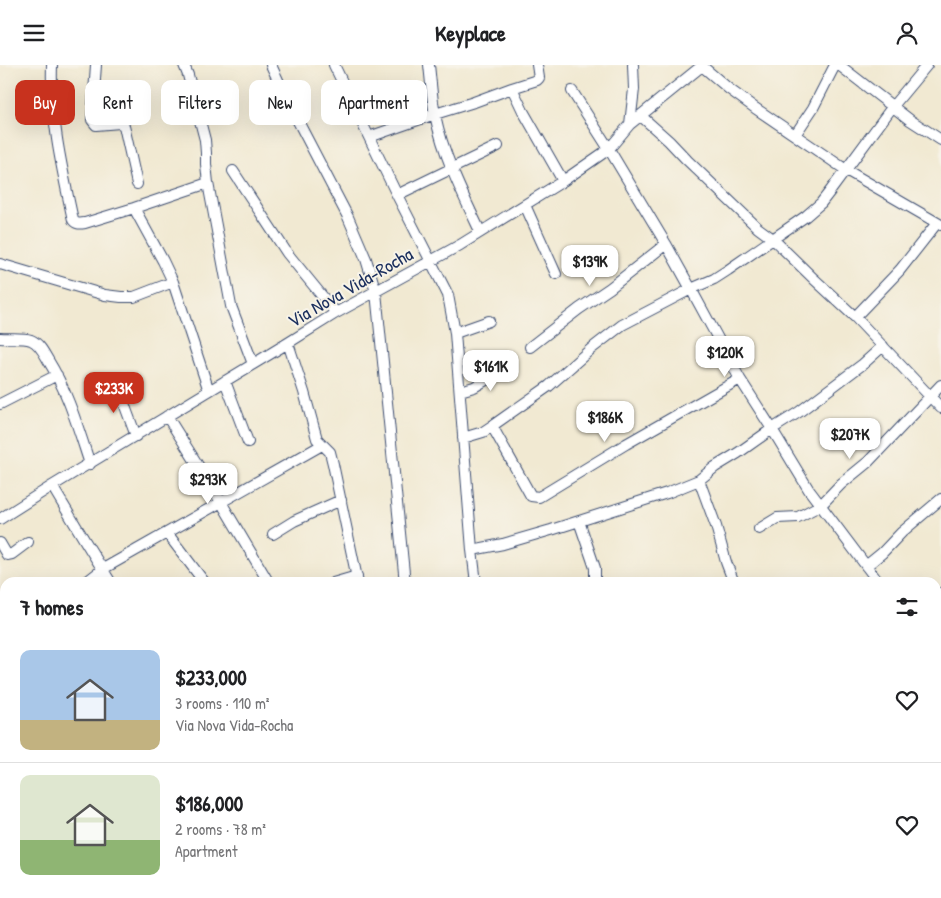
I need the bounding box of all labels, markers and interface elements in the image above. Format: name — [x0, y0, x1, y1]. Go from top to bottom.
text: Keyplace — [435, 18, 506, 48]
icon: menu — [20, 19, 48, 47]
icon: person — [893, 19, 921, 47]
chip: Buy — [15, 80, 75, 125]
chip: Rent — [85, 80, 151, 125]
chip: Filters — [161, 80, 239, 125]
chip: New — [249, 80, 311, 125]
chip: Apartment — [321, 80, 427, 125]
street label: Via Nova Vida-Rocha — [283, 240, 418, 333]
pin: $139K — [555, 245, 625, 287]
text: $139K — [572, 250, 608, 272]
pin: $120K — [690, 335, 760, 378]
text: $120K — [707, 341, 743, 363]
pin: $161K — [456, 349, 526, 392]
text: $161K — [474, 355, 508, 377]
pin: $233K — [79, 371, 149, 414]
text: $233K — [95, 377, 133, 399]
pin: $186K — [570, 401, 640, 443]
text: $186K — [587, 406, 623, 428]
pin: $207K — [815, 417, 885, 460]
text: $207K — [830, 423, 870, 445]
pin: $293K — [173, 463, 243, 505]
text: $293K — [189, 468, 227, 490]
text: 7 homes — [20, 593, 83, 622]
icon: filters — [893, 593, 921, 621]
text: $233,000 — [175, 663, 247, 692]
icon: home — [60, 670, 120, 730]
icon: heart — [893, 686, 921, 714]
text: 3 rooms · 110 m² — [175, 692, 270, 714]
text: Via Nova Vida-Rocha — [175, 714, 293, 736]
text: $186,000 — [175, 789, 243, 818]
icon: home — [60, 795, 120, 855]
icon: heart — [893, 811, 921, 839]
text: 2 rooms · 78 m² — [175, 818, 266, 840]
text: Apartment — [175, 840, 238, 862]

